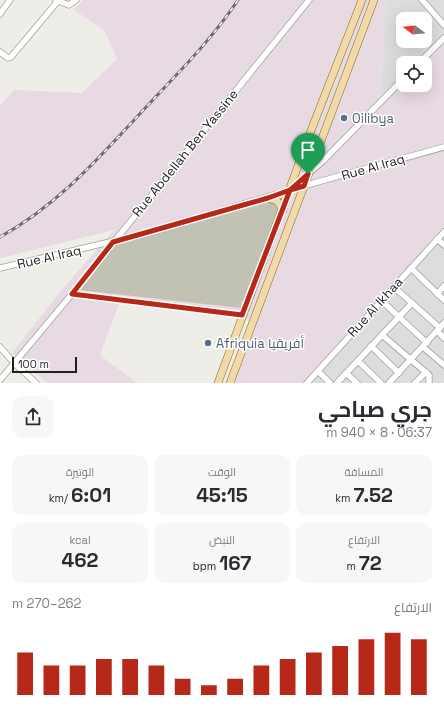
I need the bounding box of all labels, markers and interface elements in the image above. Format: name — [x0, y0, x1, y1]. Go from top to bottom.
north arrow — [396, 12, 432, 48]
map controls — [396, 12, 432, 92]
button: locate — [396, 56, 432, 92]
street label: Rue Abdellah Ben Yassine — [128, 86, 242, 220]
place label: Oilibya — [352, 110, 395, 127]
marker: Oilibya — [339, 113, 349, 123]
pin — [291, 133, 325, 174]
icon: arrive — [297, 139, 319, 161]
street label: Rue Al Iraq — [339, 150, 407, 184]
street label: Rue Al Iraq — [15, 241, 83, 273]
street label: Rue Al Ikhaa — [344, 273, 407, 340]
place label: Afriquia أفريقيا — [216, 335, 304, 352]
marker: Afriquia أفريقيا — [203, 338, 213, 348]
scale bar — [12, 355, 77, 374]
text: 100 m — [18, 357, 49, 371]
text: جري صباحي — [318, 395, 432, 423]
button: share — [12, 396, 54, 438]
text: 06:37 · 8 × 940 m — [326, 424, 432, 441]
text: الوتيرة — [66, 465, 94, 479]
text: الوقت — [208, 465, 236, 479]
text: المسافة — [344, 465, 384, 479]
text: 6:01 — [71, 482, 111, 508]
text: 45:15 — [196, 482, 248, 508]
text: 7.52 — [353, 482, 393, 508]
text: /km — [49, 491, 71, 505]
text: km — [335, 491, 353, 505]
text: kcal — [69, 533, 91, 547]
text: النبض — [209, 533, 235, 547]
text: الارتفاع — [348, 533, 380, 547]
text: 462 — [62, 547, 98, 573]
text: 167 — [219, 550, 251, 576]
text: 72 — [359, 550, 382, 576]
text: bpm — [193, 559, 219, 573]
text: m — [346, 559, 359, 573]
text: 262–270 m — [12, 595, 81, 612]
text: الارتفاع — [394, 599, 432, 616]

